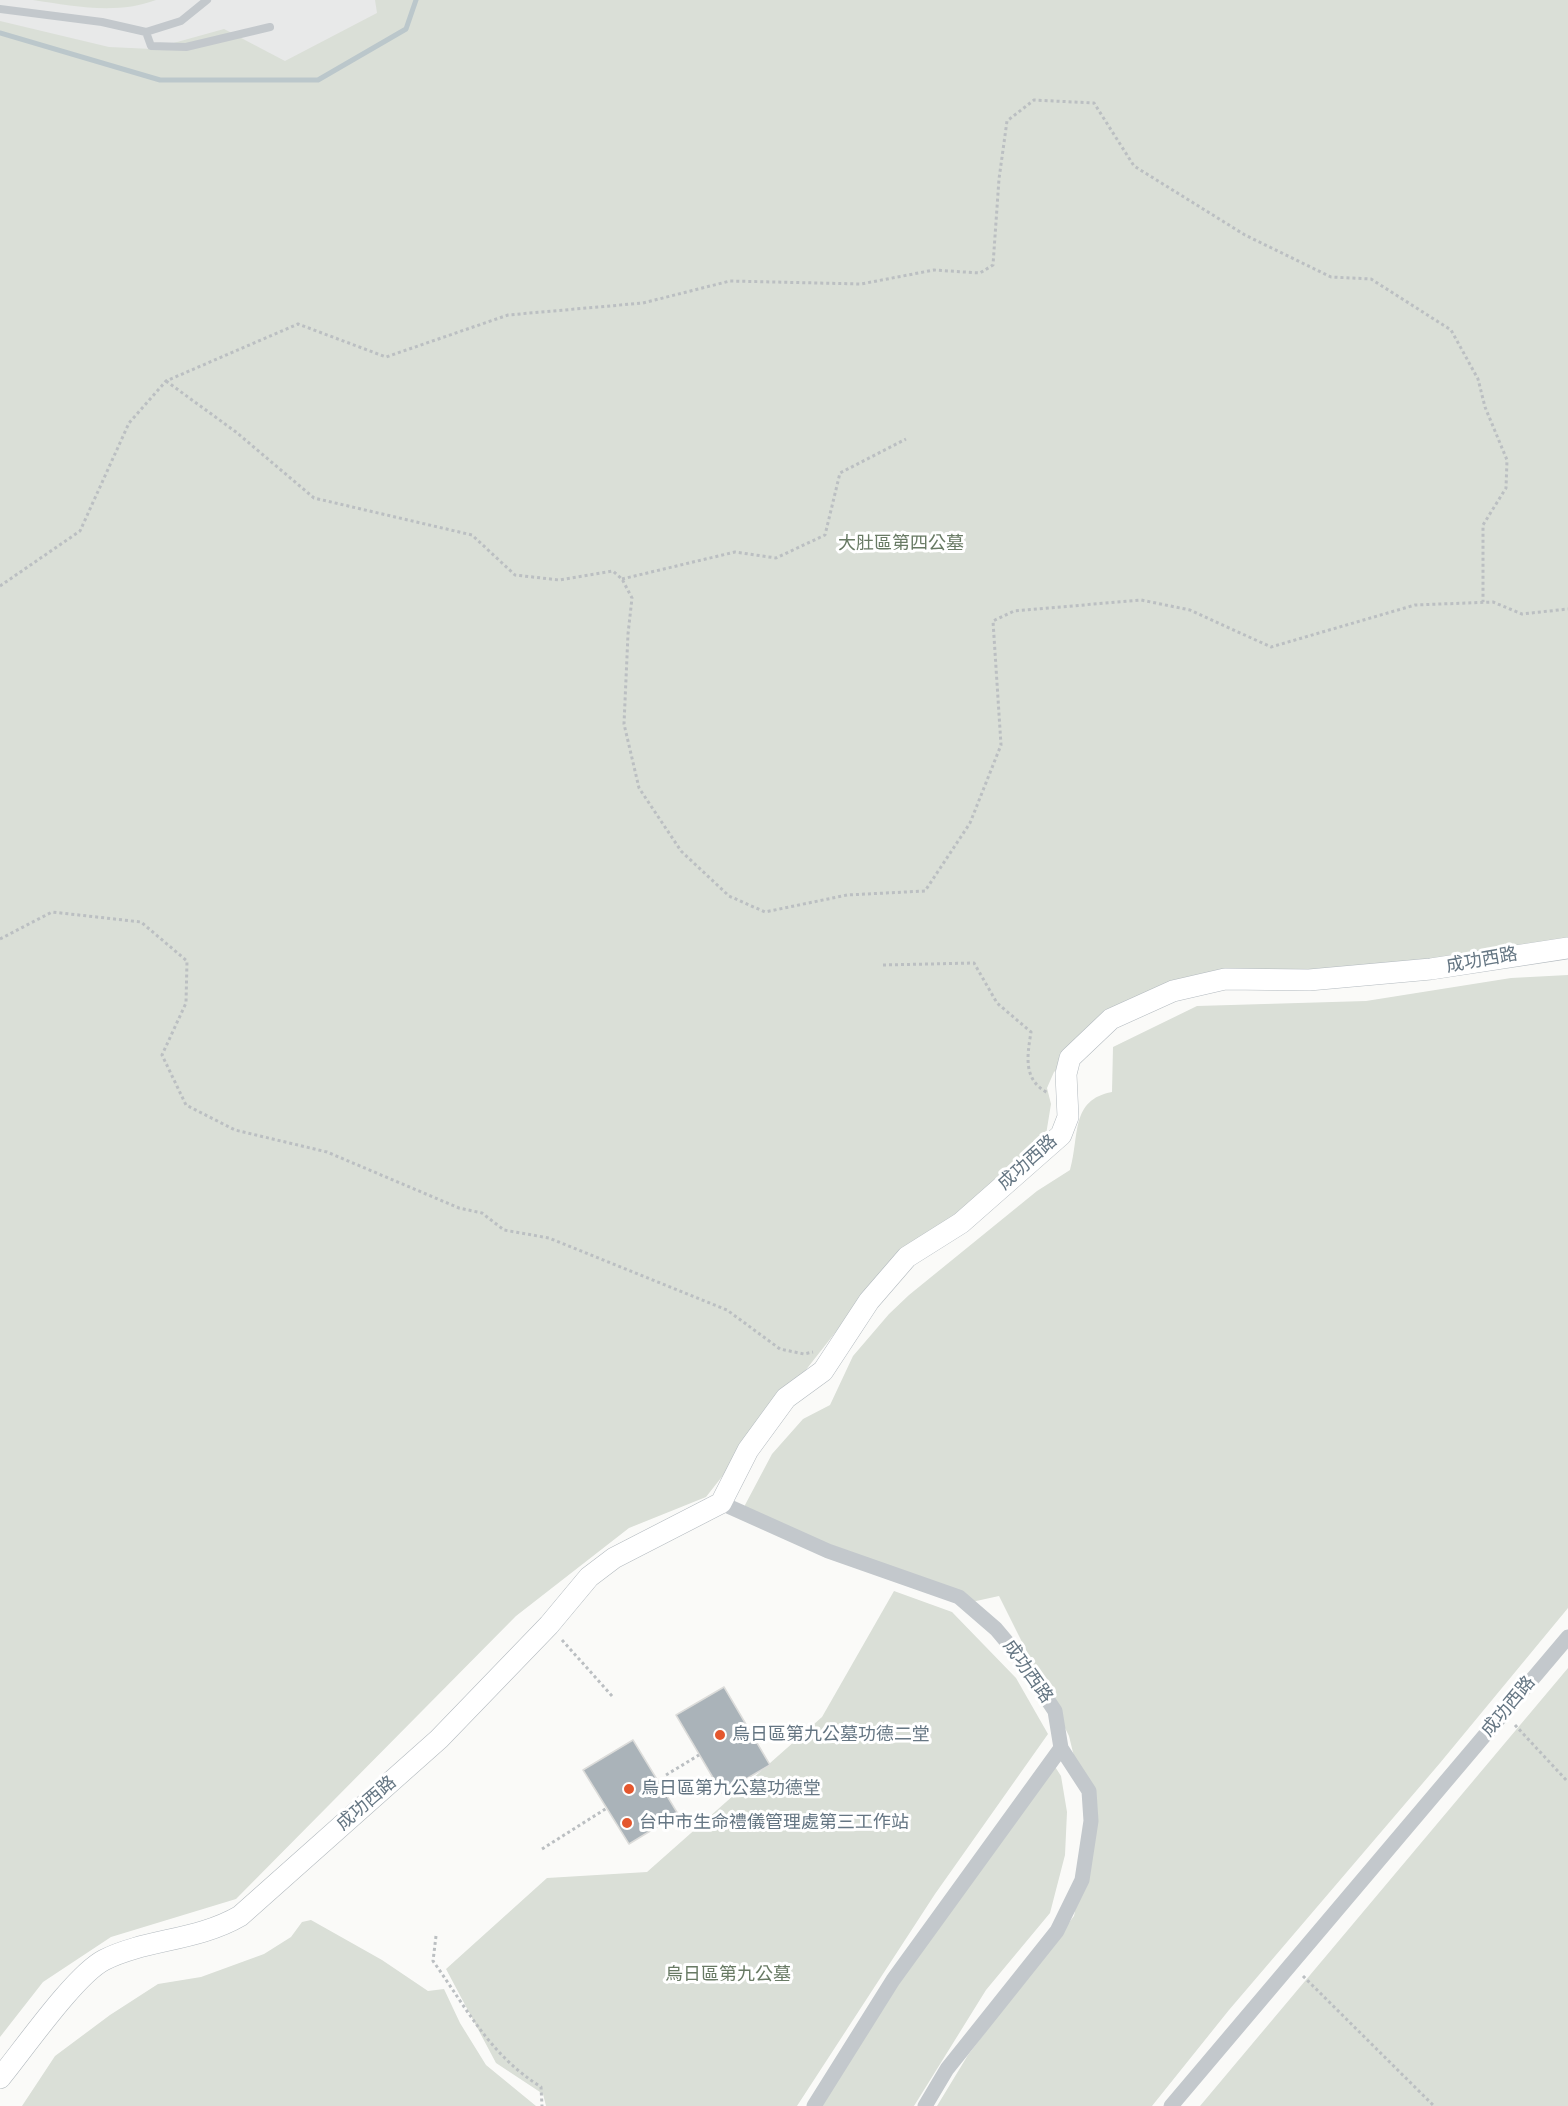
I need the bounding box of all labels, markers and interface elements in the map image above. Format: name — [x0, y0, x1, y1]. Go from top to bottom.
park label: 大肚區第四公墓 — [838, 533, 964, 555]
street label: 成功西路 — [1445, 944, 1519, 978]
street label: 成功西路 — [994, 1131, 1062, 1195]
street label: 成功西路 — [998, 1636, 1056, 1708]
street label: 成功西路 — [1478, 1672, 1540, 1742]
place label: 烏日區第九公墓功德二堂 — [732, 1724, 930, 1746]
marker: 烏日區第九公墓功德二堂 — [713, 1728, 727, 1742]
street label: 成功西路 — [333, 1772, 401, 1836]
place label: 烏日區第九公墓功德堂 — [641, 1778, 821, 1800]
marker: 烏日區第九公墓功德堂 — [622, 1782, 636, 1796]
place label: 台中市生命禮儀管理處第三工作站 — [639, 1812, 909, 1834]
marker: 台中市生命禮儀管理處第三工作站 — [620, 1816, 634, 1830]
park label: 烏日區第九公墓 — [665, 1964, 791, 1986]

